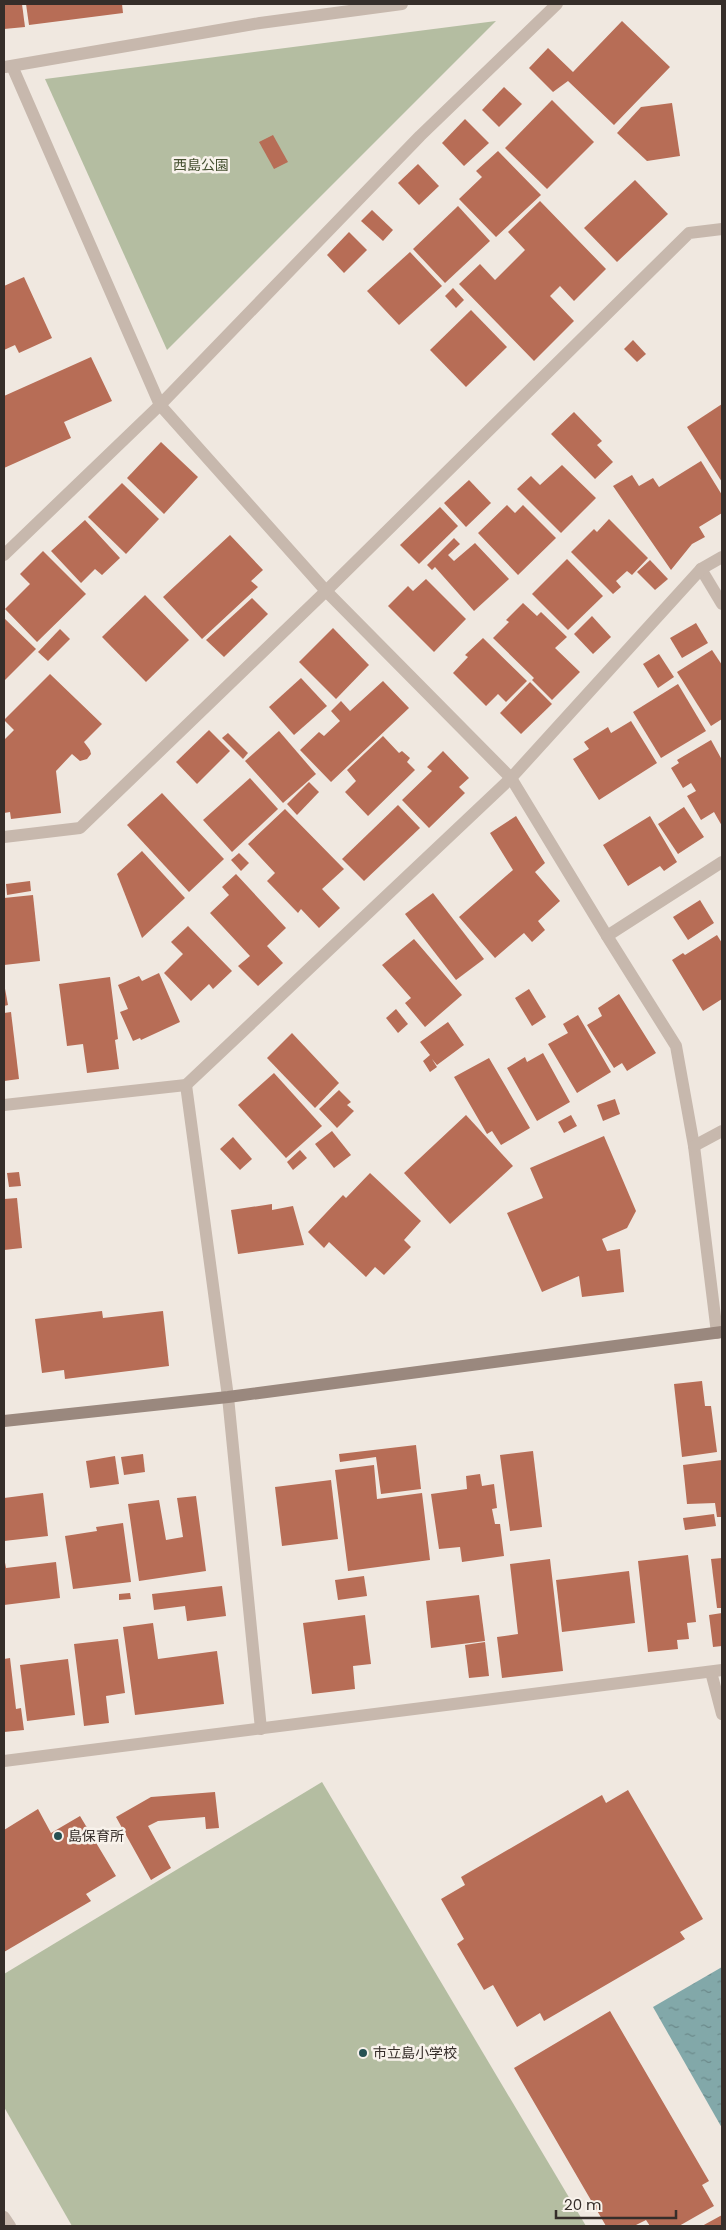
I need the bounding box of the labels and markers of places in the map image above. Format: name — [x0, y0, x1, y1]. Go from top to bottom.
place label: 島保育所 — [68, 1826, 124, 1846]
marker: 島保育所 — [52, 1830, 64, 1842]
place label: 市立島小学校 — [373, 2043, 457, 2063]
marker: 市立島小学校 — [357, 2047, 369, 2059]

